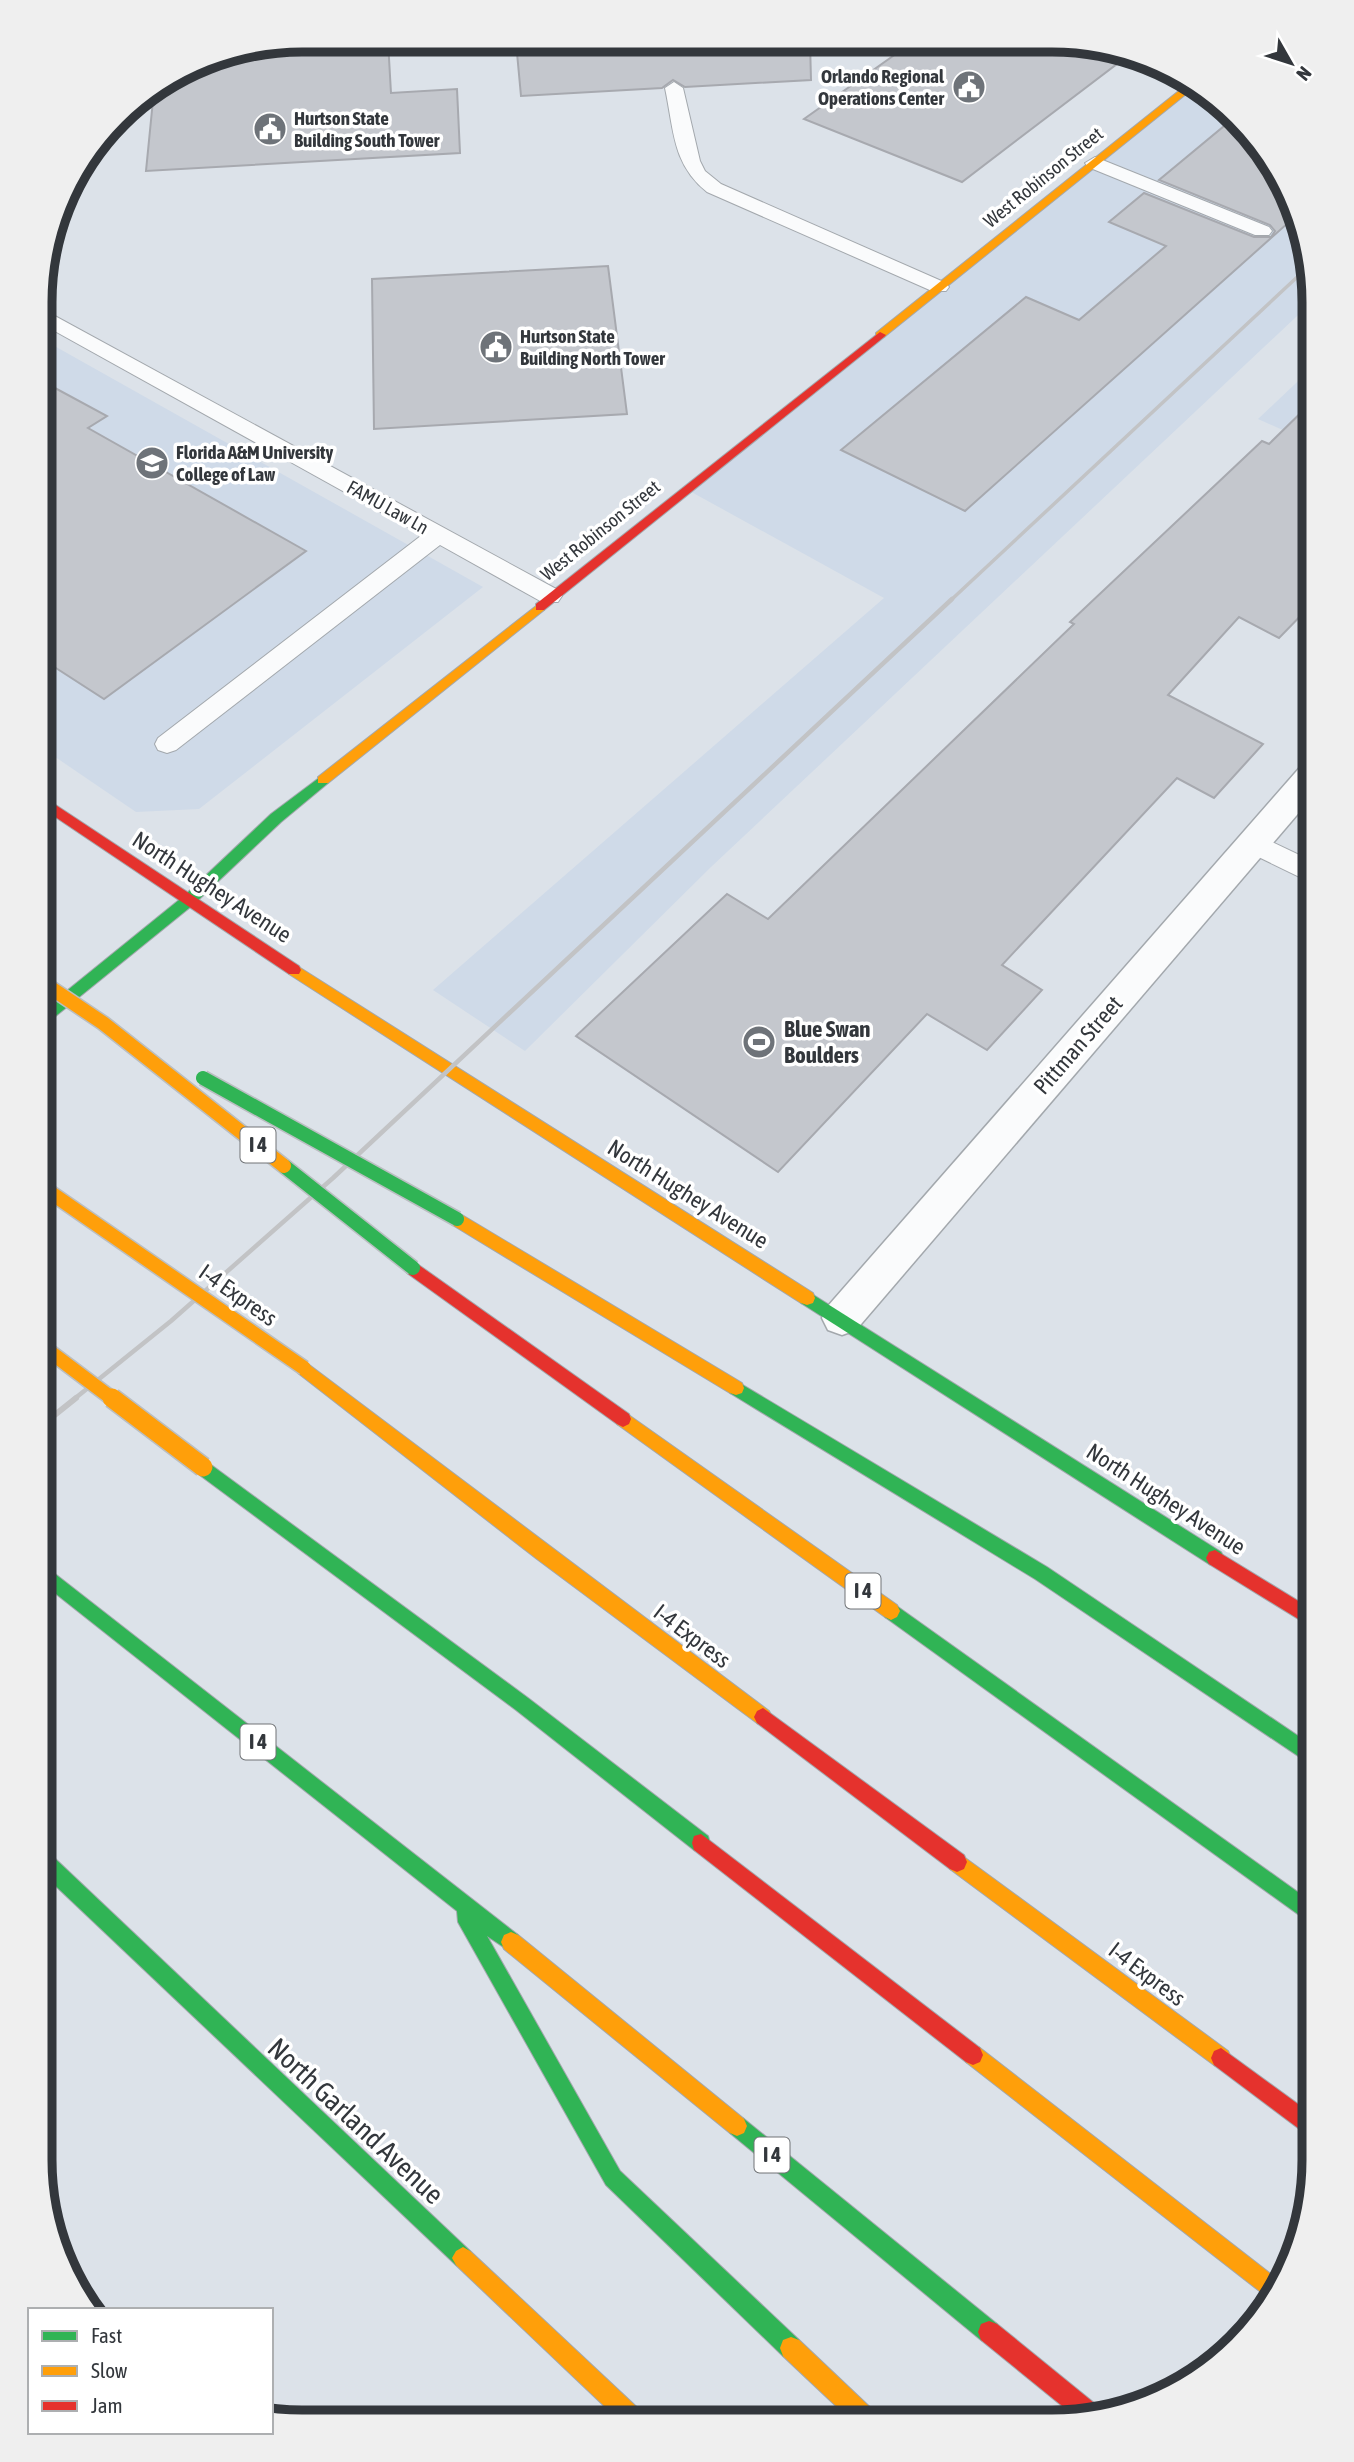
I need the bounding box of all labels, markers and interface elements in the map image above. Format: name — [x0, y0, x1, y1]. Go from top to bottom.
north arrow — [1256, 28, 1326, 98]
text: N — [1292, 62, 1316, 85]
place label: Orlando Regional Operations Center — [818, 65, 945, 109]
public building icon: Orlando Regional Operations Center — [950, 68, 988, 106]
place label: Hurtson State Building South Tower — [294, 107, 440, 151]
public building icon: Hurtson State Building South Tower — [251, 110, 289, 148]
street label: West Robinson Street — [979, 122, 1107, 232]
place label: Hurtson State Building North Tower — [520, 325, 665, 369]
public building icon: Hurtson State Building North Tower — [477, 328, 515, 366]
place label: Florida A&M University College of Law — [176, 441, 334, 485]
school or university icon: Florida A&M University College of Law — [133, 444, 171, 482]
street label: West Robinson Street — [536, 475, 664, 585]
street label: FAMU Law Ln — [343, 476, 433, 538]
street label: North Hughey Avenue — [128, 826, 296, 948]
street label: Pittman Street — [1028, 991, 1128, 1099]
place label: Blue Swan Boulders — [784, 1016, 870, 1068]
sports icon: Blue Swan Boulders — [740, 1023, 778, 1061]
road number: I 4 — [240, 1128, 276, 1162]
street label: North Hughey Avenue — [603, 1134, 773, 1254]
street label: I-4 Express — [194, 1259, 282, 1331]
street label: North Hughey Avenue — [1082, 1438, 1250, 1560]
road number: I 4 — [846, 1574, 880, 1608]
street label: I-4 Express — [649, 1599, 735, 1673]
road number: I 4 — [240, 1724, 276, 1760]
street label: I-4 Express — [1104, 1937, 1190, 2011]
street label: North Garland Avenue — [262, 2032, 450, 2210]
road number: I 4 — [754, 2138, 790, 2172]
legend — [28, 2308, 273, 2434]
text: Fast — [91, 2323, 122, 2347]
text: Slow — [91, 2358, 128, 2382]
text: Jam — [91, 2393, 123, 2417]

